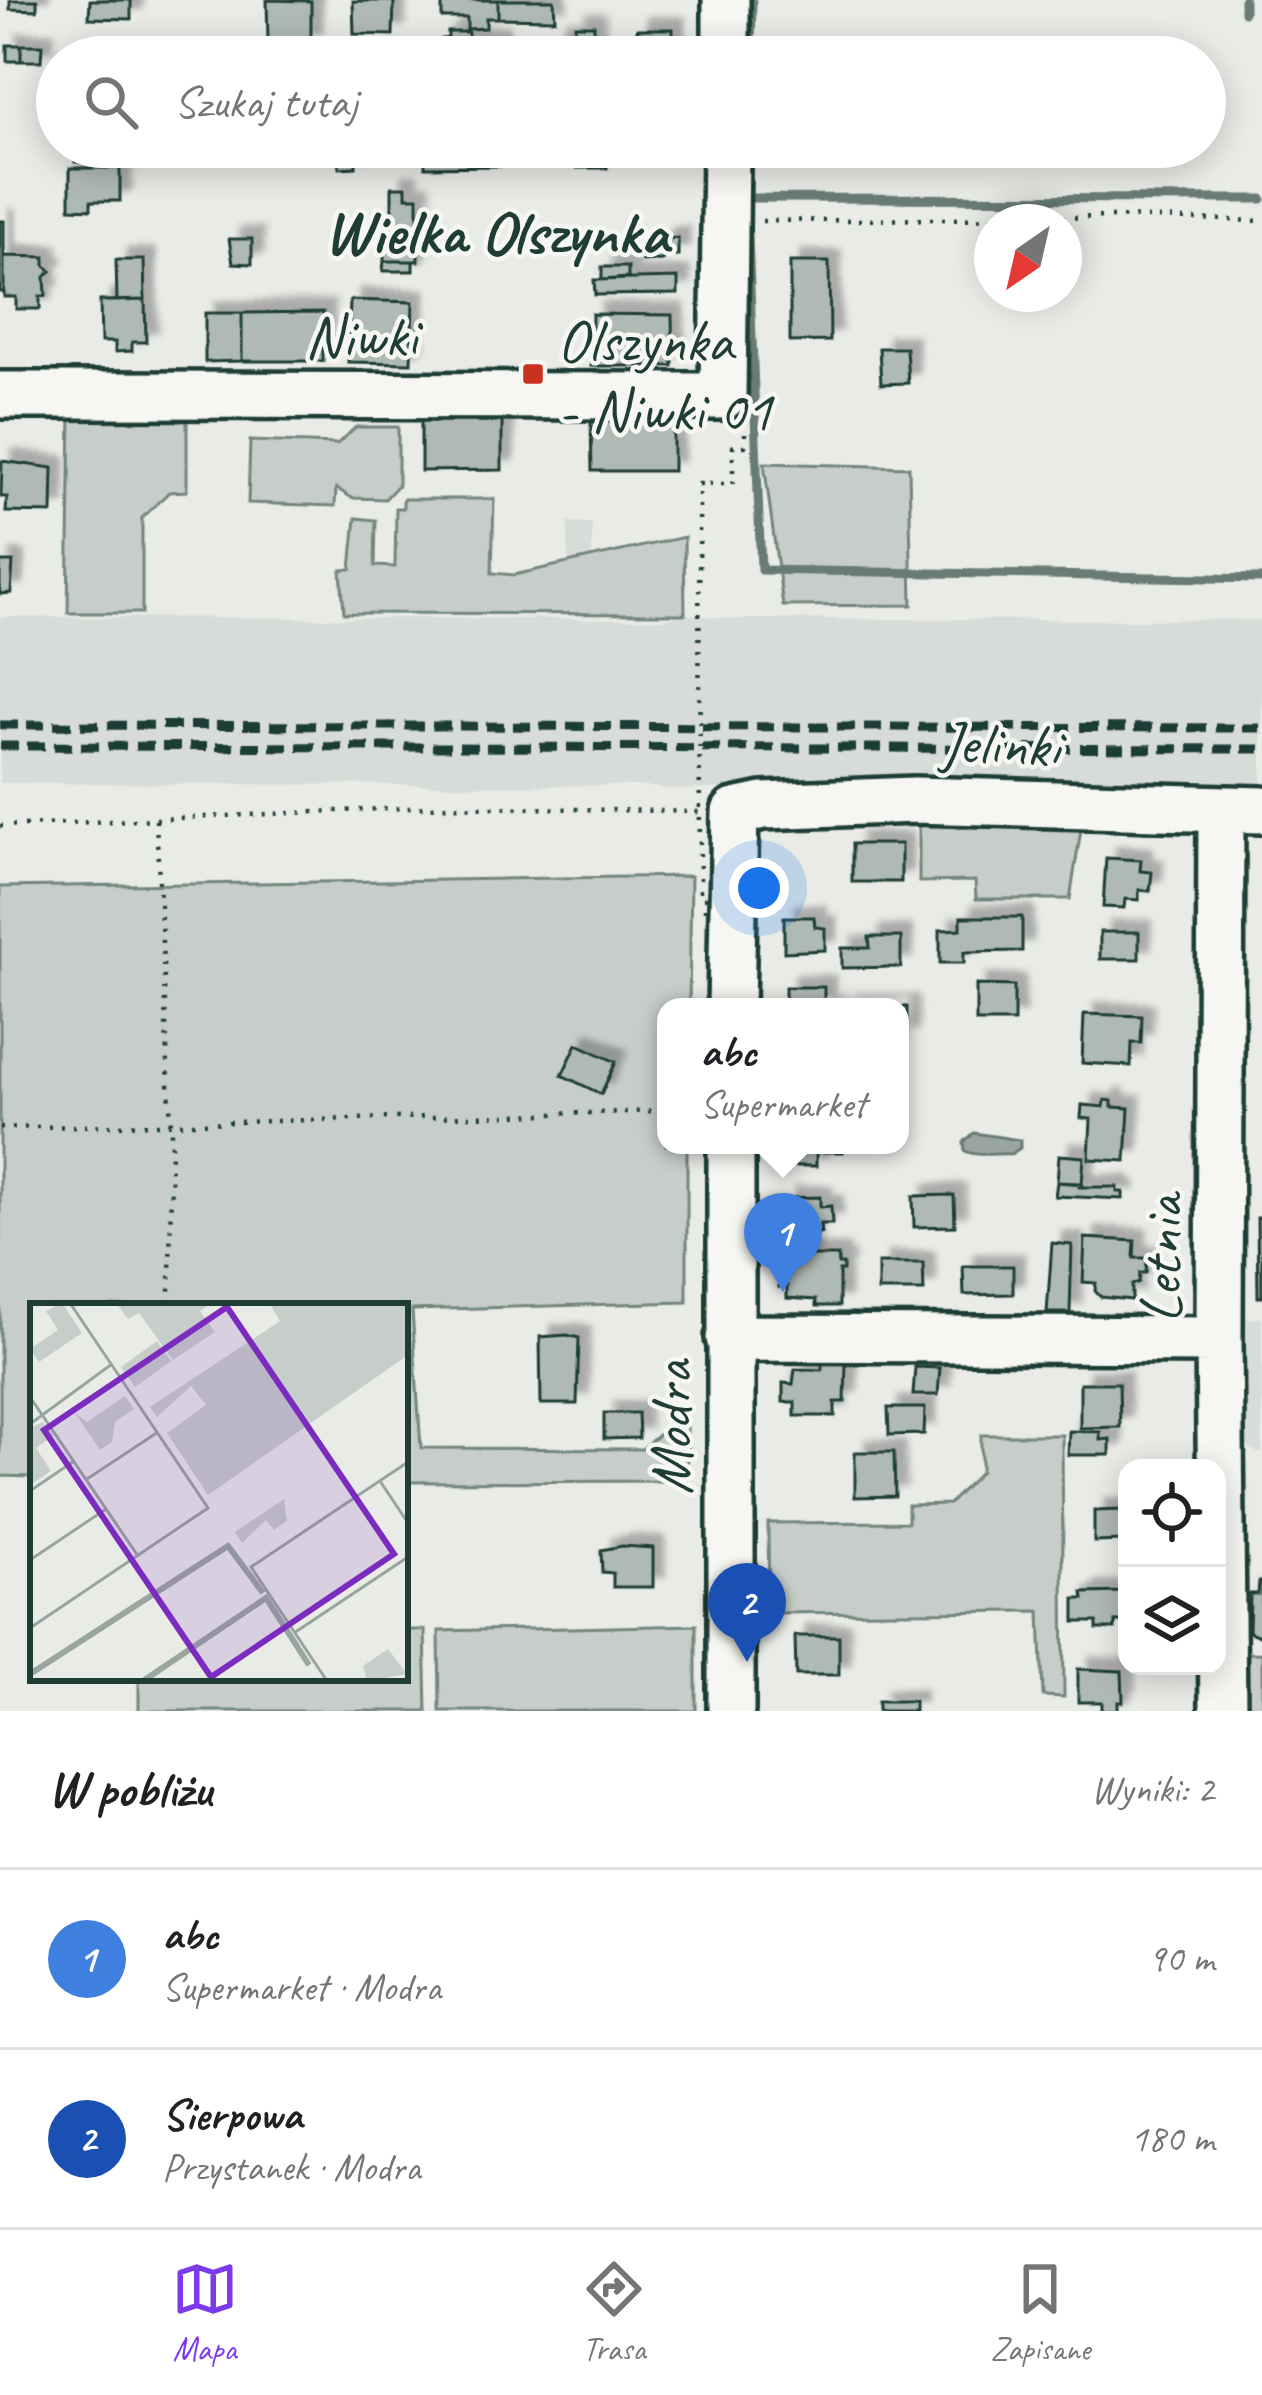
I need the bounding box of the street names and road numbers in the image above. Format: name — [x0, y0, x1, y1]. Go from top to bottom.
street label: Niwki — [305, 298, 424, 374]
street label: Jelinki — [936, 704, 1068, 784]
street label: Letnia — [1122, 1189, 1200, 1324]
street label: Modra — [633, 1357, 709, 1495]

